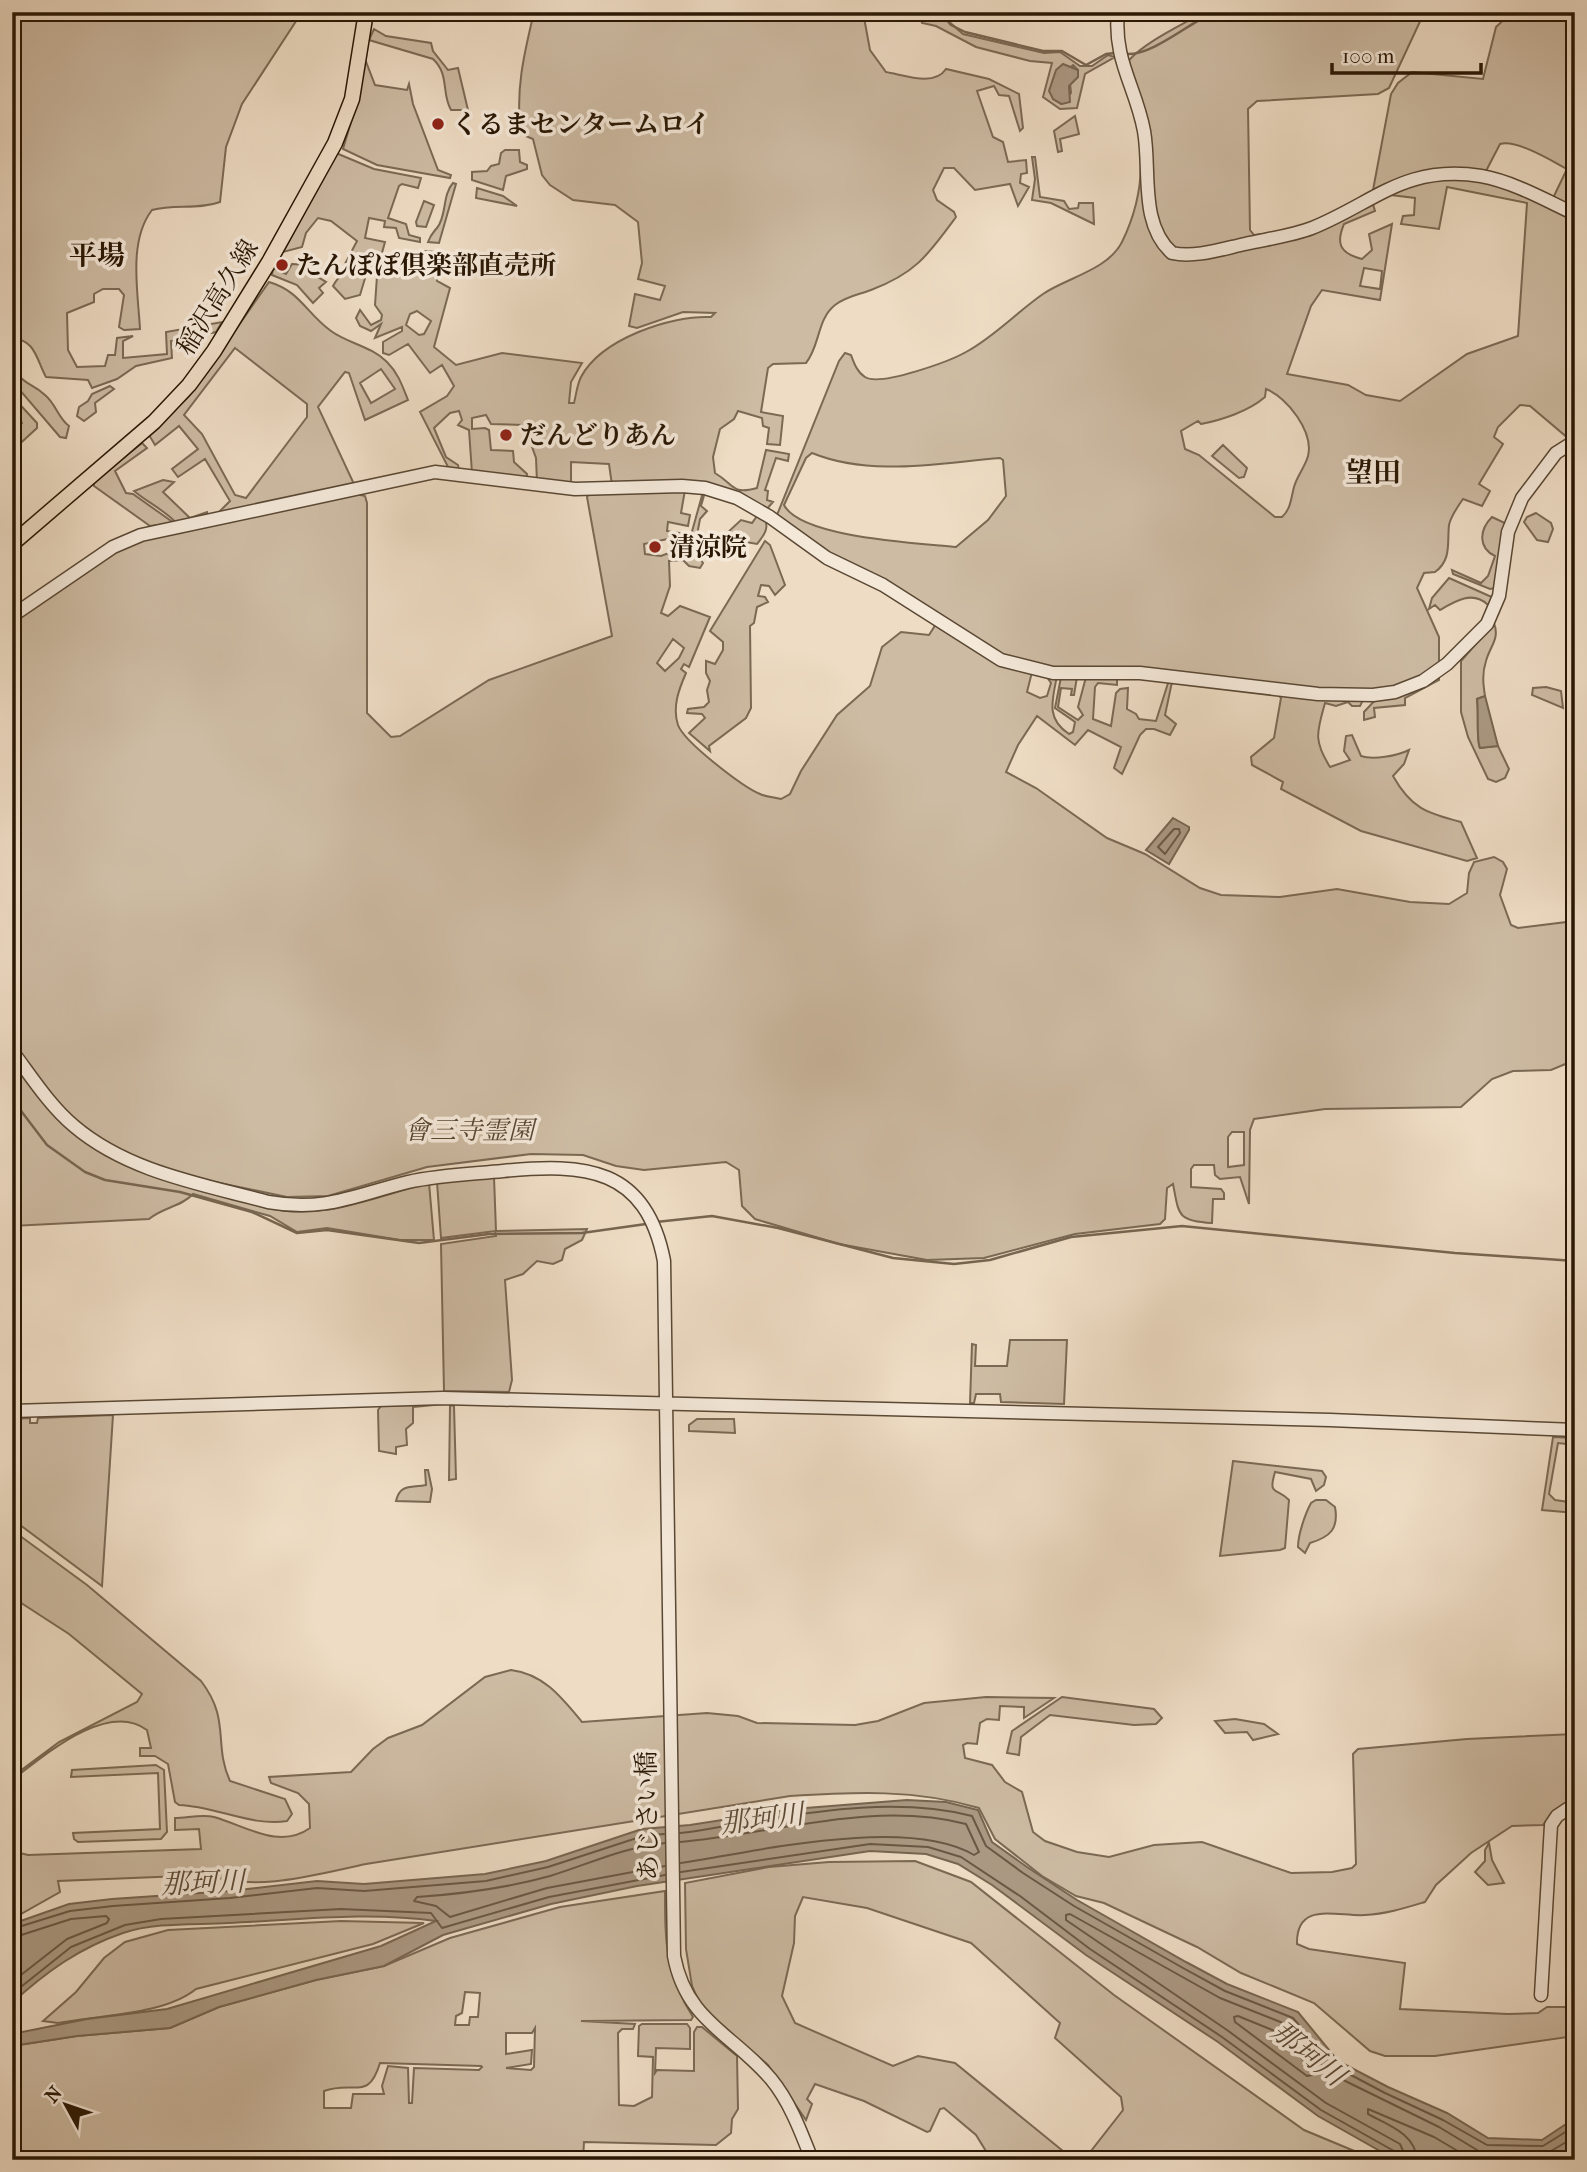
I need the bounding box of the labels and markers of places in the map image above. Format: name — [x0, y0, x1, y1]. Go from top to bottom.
place label: くるまセンタームロイ — [452, 109, 710, 140]
marker: くるまセンタームロイ — [430, 116, 446, 132]
place label: たんぽぽ倶楽部直売所 — [296, 250, 556, 281]
marker: たんぽぽ倶楽部直売所 — [274, 257, 290, 273]
place label: だんどりあん — [520, 420, 676, 451]
marker: だんどりあん — [498, 427, 514, 443]
place label: 清涼院 — [669, 532, 747, 563]
marker: 清涼院 — [647, 539, 663, 555]

